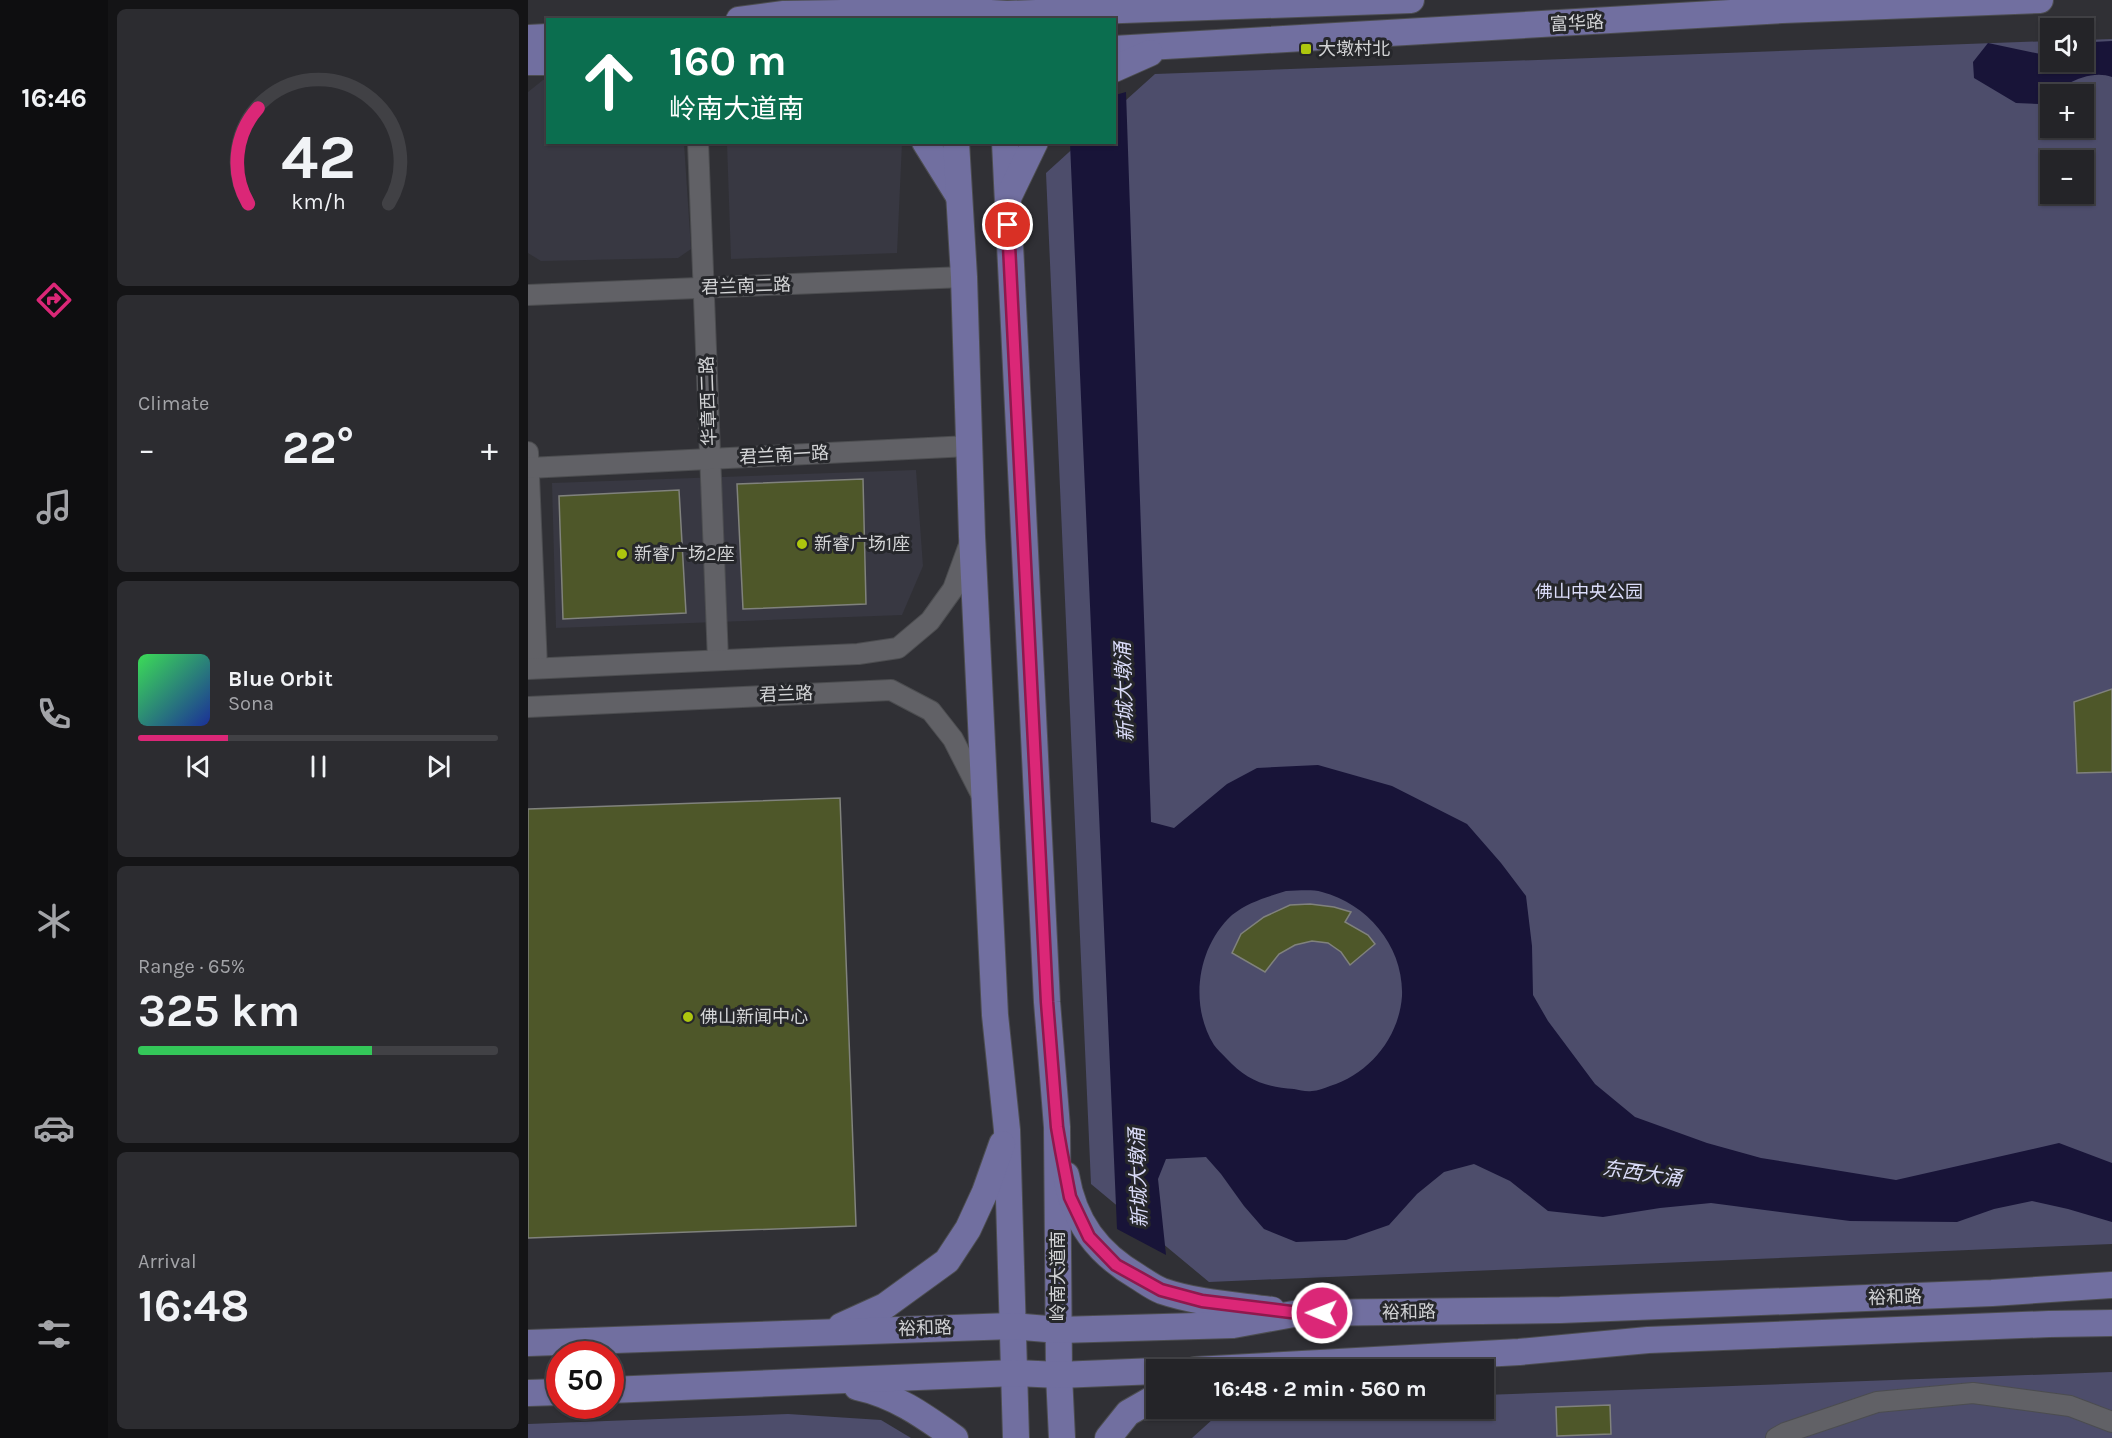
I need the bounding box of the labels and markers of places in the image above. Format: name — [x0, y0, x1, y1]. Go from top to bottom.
place label: 大墩村北 — [1318, 38, 1390, 60]
marker: 大墩村北 — [1299, 42, 1313, 56]
pin — [982, 199, 1033, 250]
place label: 新睿广场1座 — [814, 533, 910, 555]
marker: 新睿广场1座 — [795, 537, 809, 551]
place label: 新睿广场2座 — [634, 543, 734, 565]
marker: 新睿广场2座 — [615, 547, 629, 561]
place label: 佛山新闻中心 — [700, 1006, 808, 1028]
marker: 佛山新闻中心 — [681, 1010, 695, 1024]

